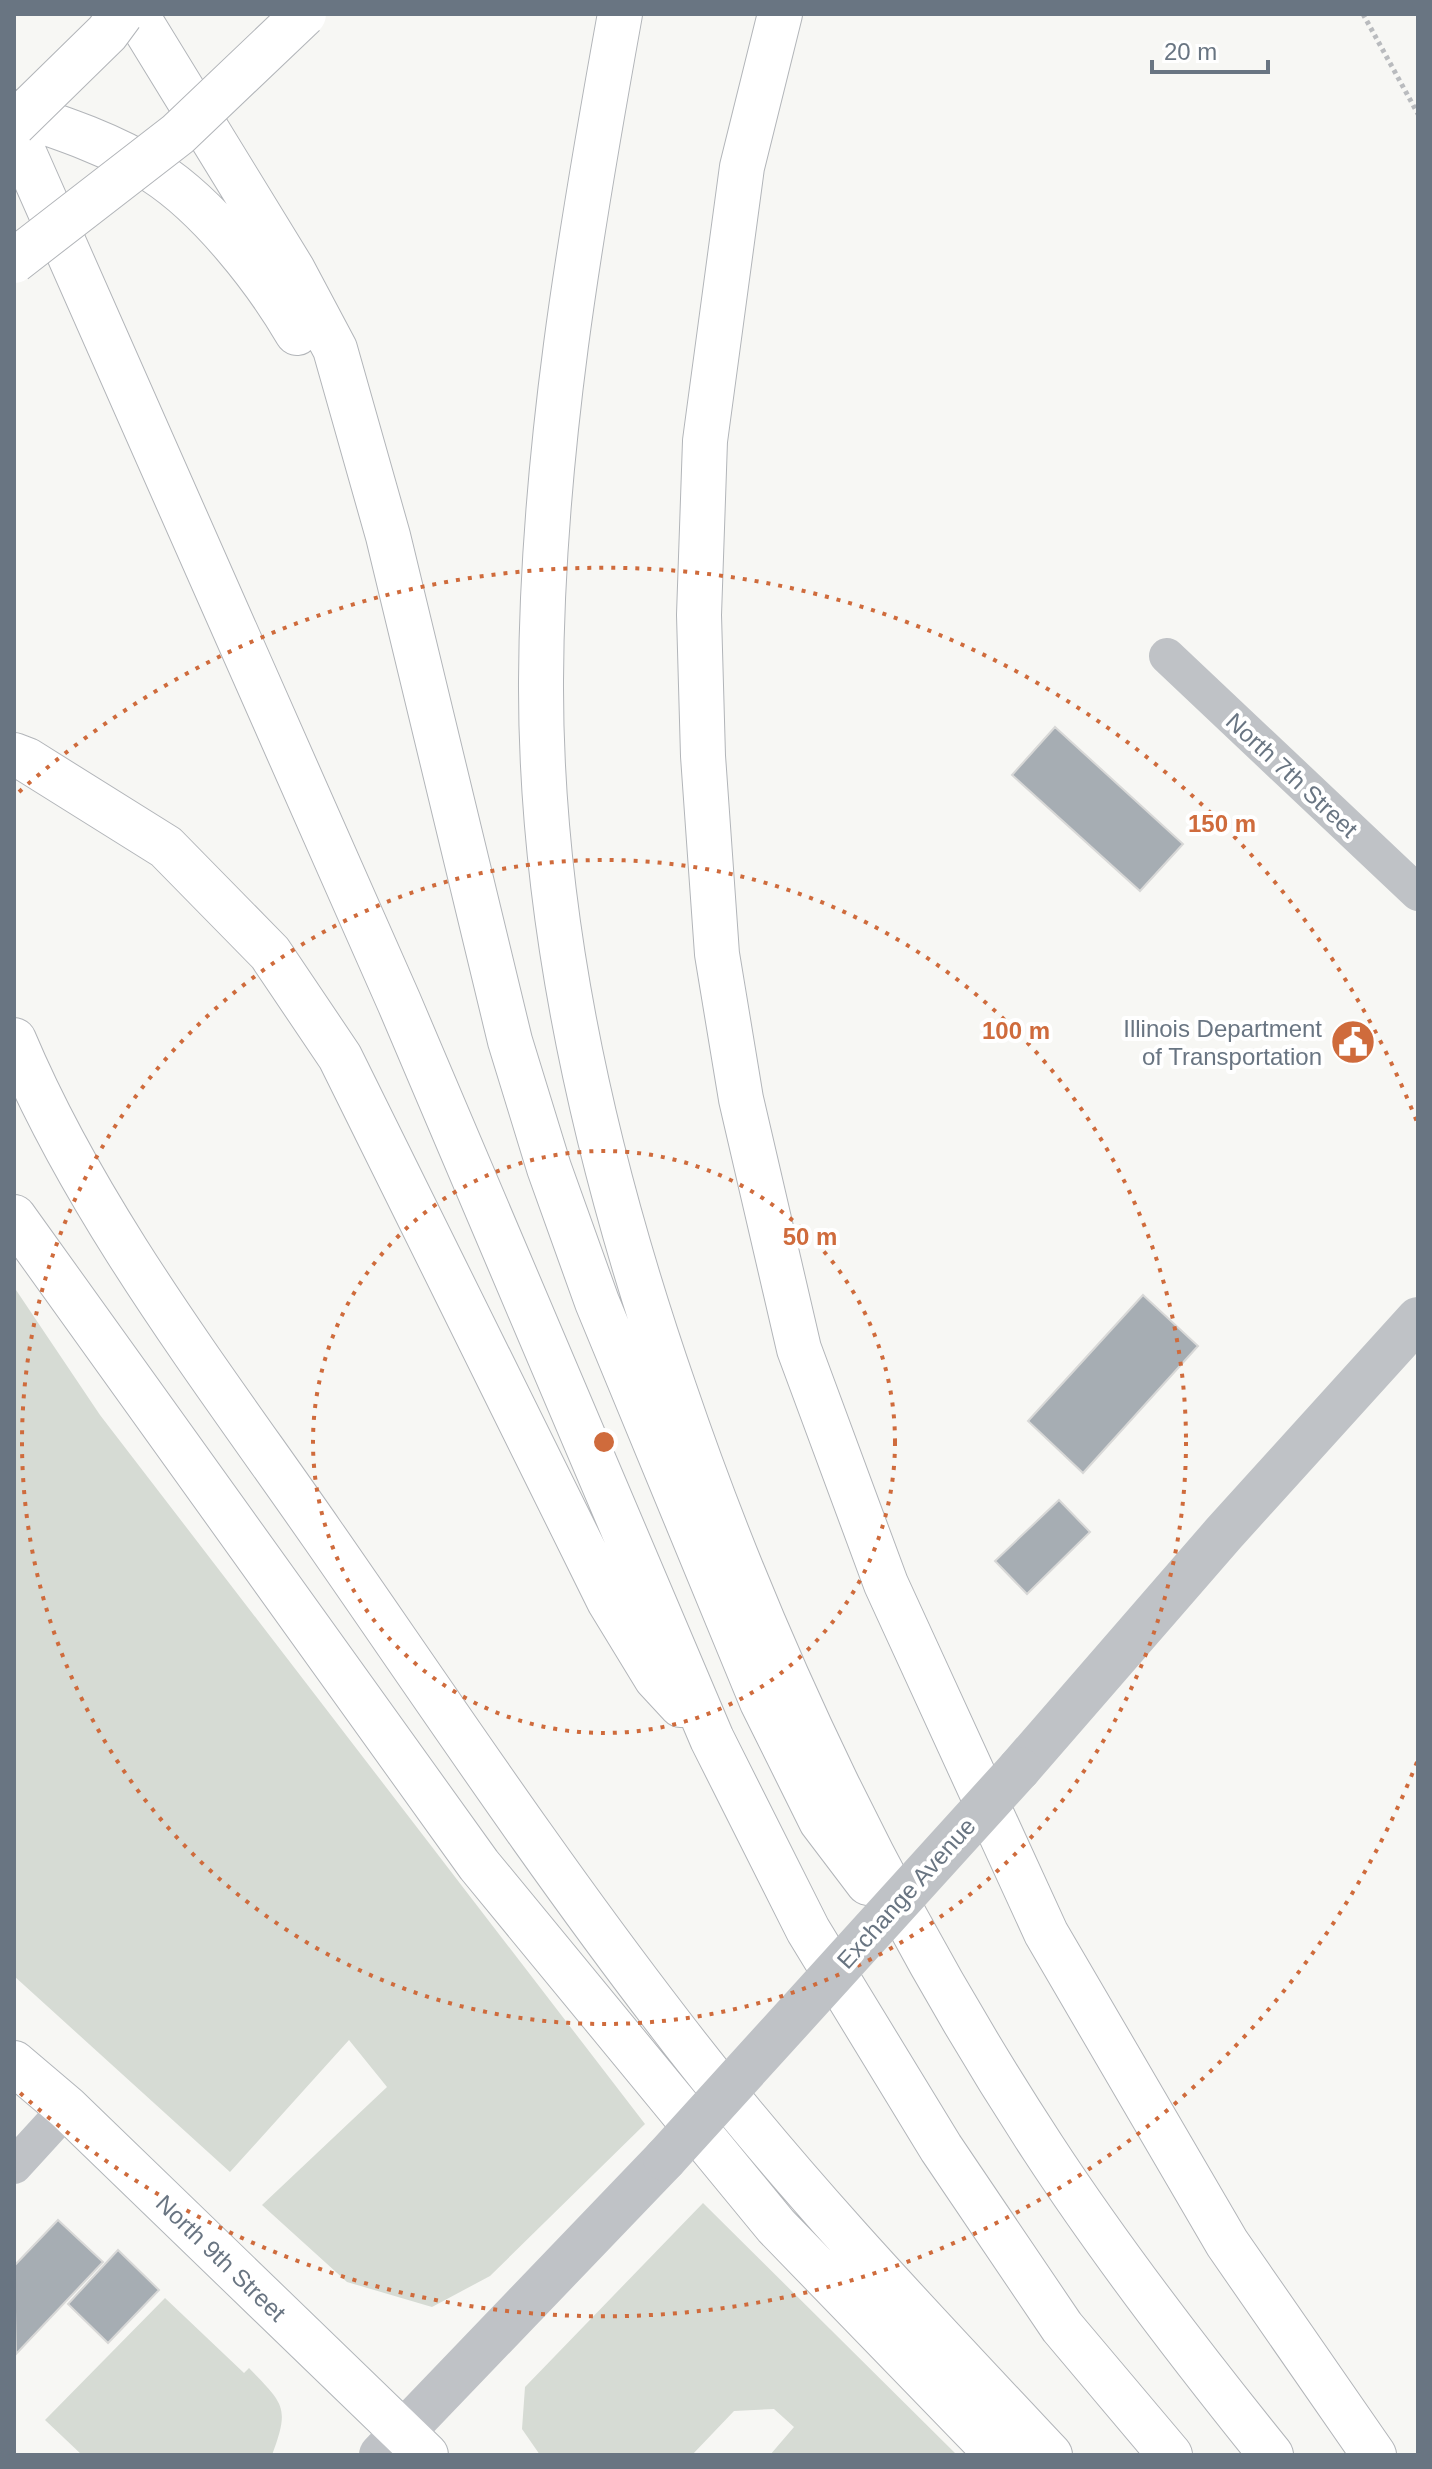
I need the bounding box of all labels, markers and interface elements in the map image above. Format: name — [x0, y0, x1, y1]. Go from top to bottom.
scale bar — [1152, 24, 1268, 74]
text: 20 m — [1164, 38, 1217, 65]
street label: North 7th Street — [1221, 707, 1363, 843]
text: 150 m — [1188, 810, 1256, 837]
place label: Illinois Department of Transportation — [1123, 1015, 1322, 1070]
text: 100 m — [982, 1017, 1050, 1044]
public building icon: Illinois Department of Transportation — [1329, 1018, 1377, 1066]
text: 50 m — [783, 1223, 837, 1250]
centre of rings — [590, 1428, 618, 1456]
street label: Exchange Avenue — [831, 1812, 981, 1974]
street label: North 9th Street — [151, 2189, 292, 2327]

